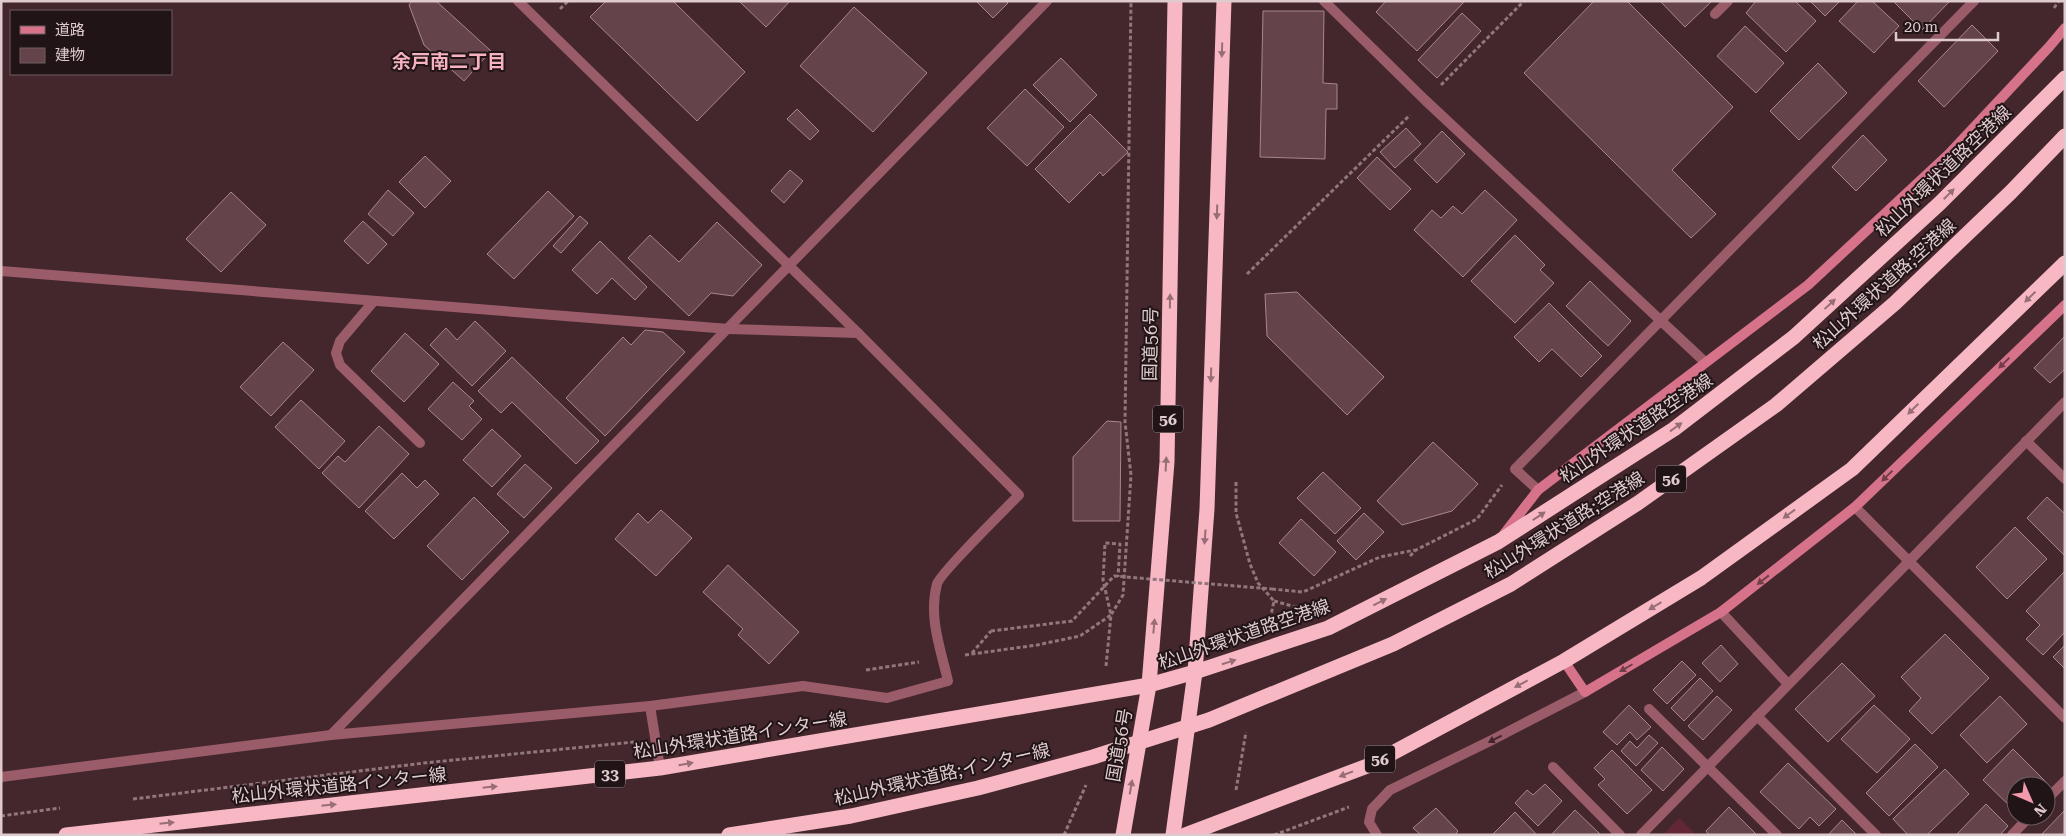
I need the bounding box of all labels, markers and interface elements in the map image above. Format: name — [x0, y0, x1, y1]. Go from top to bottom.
legend — [10, 10, 172, 75]
scale bar — [1896, 10, 1998, 42]
text: 20 m — [1904, 18, 1939, 36]
text: 道路 — [55, 21, 85, 39]
one-way arrow — [1218, 42, 1226, 58]
text: 建物 — [55, 46, 85, 64]
district label: 余戸南二丁目 — [392, 50, 506, 73]
street label: 松山外環状道路空港線 — [1871, 101, 2015, 241]
one-way arrow — [1943, 188, 1955, 200]
one-way arrow — [1212, 205, 1220, 221]
street label: 松山外環状道路;空港線 — [1808, 214, 1960, 354]
one-way arrow — [2024, 290, 2036, 302]
one-way arrow — [1166, 293, 1174, 309]
one-way arrow — [1824, 298, 1836, 310]
street label: 国道56号 — [1139, 307, 1161, 381]
one-way arrow — [1999, 357, 2011, 369]
one-way arrow — [1207, 367, 1215, 383]
street label: 松山外環状道路空港線 — [1556, 369, 1716, 487]
one-way arrow — [1907, 403, 1919, 415]
road number: 56 — [1153, 406, 1183, 432]
one-way arrow — [1669, 422, 1682, 433]
one-way arrow — [1163, 456, 1171, 472]
road number: 56 — [1656, 466, 1686, 492]
street label: 松山外環状道路;空港線 — [1480, 467, 1648, 583]
one-way arrow — [1882, 470, 1894, 482]
one-way arrow — [1782, 509, 1796, 519]
one-way arrow — [1533, 511, 1546, 520]
one-way arrow — [1201, 529, 1209, 545]
one-way arrow — [1757, 574, 1770, 585]
street label: 松山外環状道路空港線 — [1155, 595, 1333, 673]
one-way arrow — [1373, 598, 1387, 606]
one-way arrow — [1649, 601, 1662, 611]
one-way arrow — [1150, 618, 1158, 634]
one-way arrow — [1222, 657, 1237, 665]
one-way arrow — [1620, 663, 1633, 672]
one-way arrow — [1514, 680, 1529, 688]
street label: 国道56号 — [1102, 707, 1136, 783]
street label: 松山外環状道路インター線 — [632, 708, 848, 762]
one-way arrow — [1488, 735, 1502, 743]
street label: 松山外環状道路;インター線 — [832, 739, 1052, 809]
road number: 56 — [1365, 746, 1395, 772]
one-way arrow — [679, 759, 695, 767]
road number: 33 — [595, 761, 625, 788]
street label: 松山外環状道路インター線 — [230, 763, 448, 807]
one-way arrow — [1338, 771, 1353, 778]
north arrow — [2006, 776, 2056, 826]
one-way arrow — [1128, 778, 1136, 794]
one-way arrow — [482, 783, 498, 791]
one-way arrow — [321, 801, 337, 809]
text: N — [2031, 801, 2050, 820]
one-way arrow — [159, 819, 175, 827]

